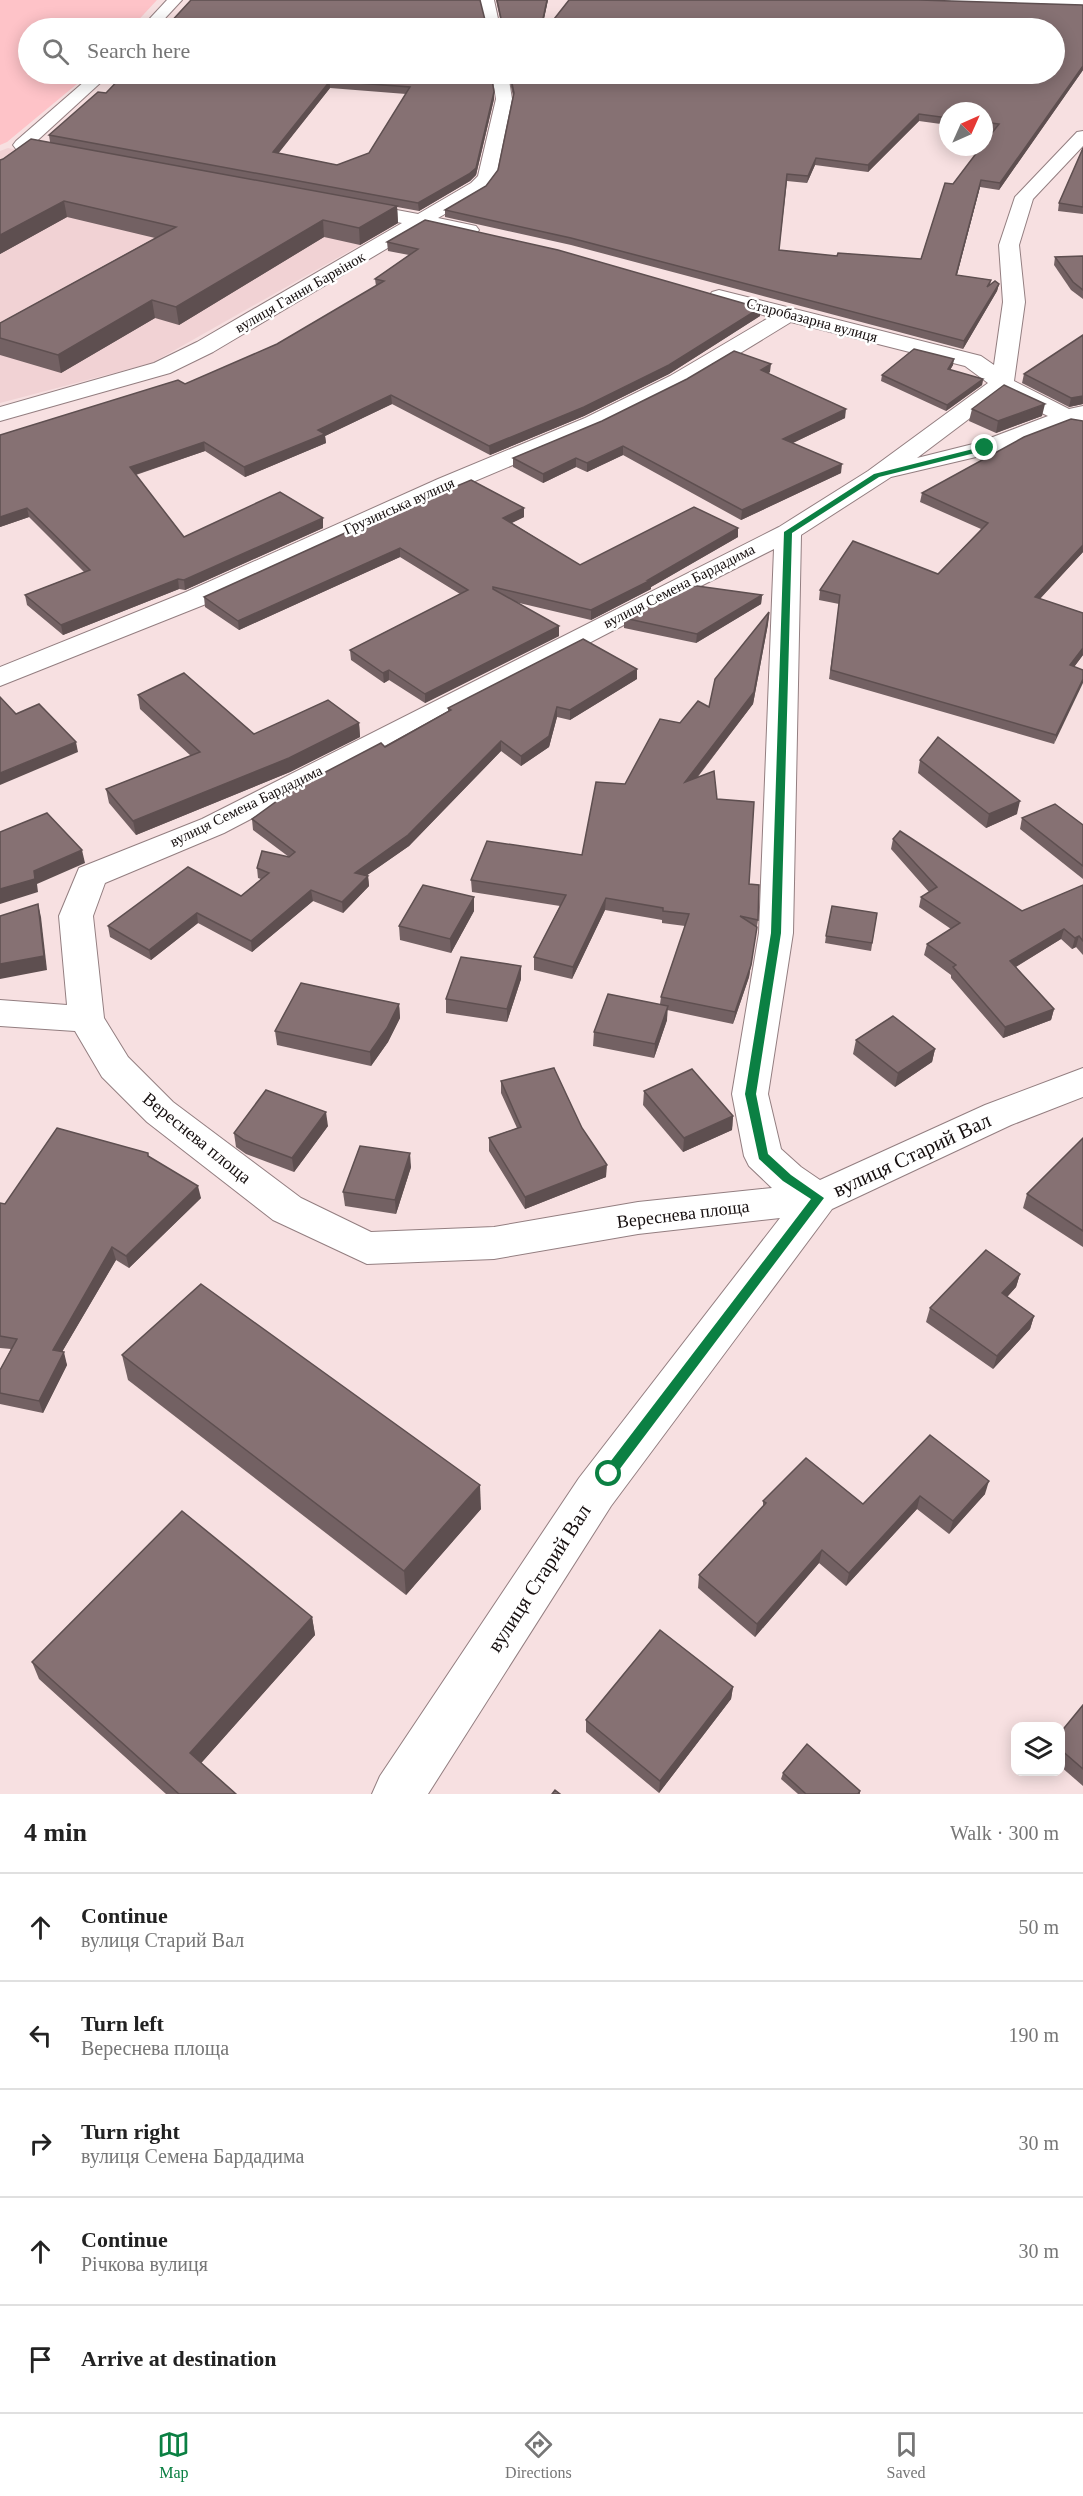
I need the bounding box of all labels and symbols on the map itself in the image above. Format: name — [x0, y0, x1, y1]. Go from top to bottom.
north arrow — [939, 102, 993, 156]
street label: вулиця Ганни Барвінок — [232, 248, 368, 336]
street label: Старобазарна вулиця — [745, 295, 879, 345]
route end — [971, 434, 997, 460]
street label: Грузинська вулиця — [341, 474, 457, 538]
street label: вулиця Семена Бардадима — [601, 541, 758, 631]
street label: вулиця Семена Бардадима — [167, 762, 325, 850]
street label: Вереснева площа — [139, 1088, 255, 1188]
street label: вулиця Старий Вал — [829, 1108, 995, 1202]
street label: Вереснева площа — [616, 1196, 750, 1232]
route start — [595, 1460, 621, 1486]
street label: вулиця Старий Вал — [482, 1500, 596, 1656]

